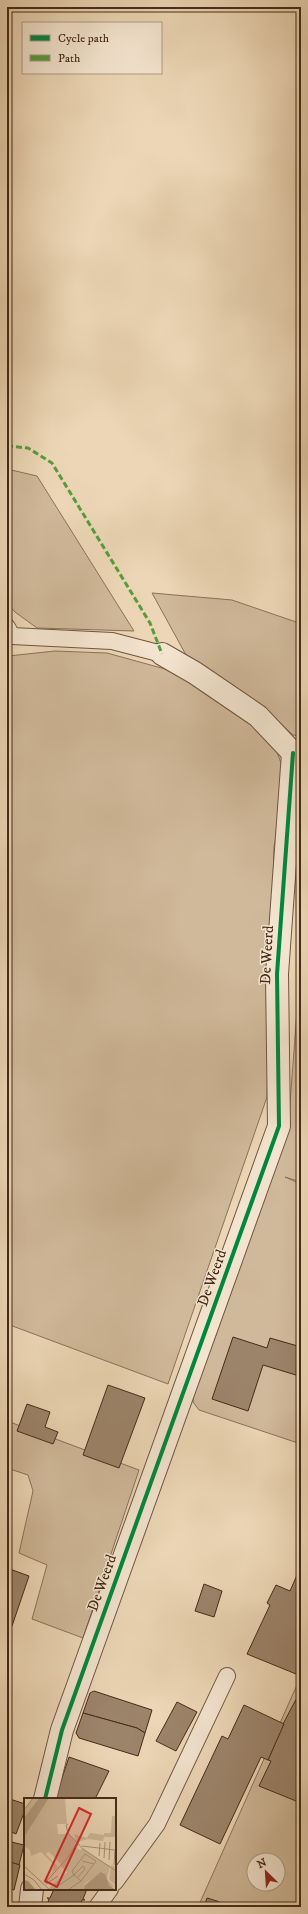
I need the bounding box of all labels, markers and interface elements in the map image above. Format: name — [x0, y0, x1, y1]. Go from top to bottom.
legend — [22, 22, 162, 74]
text: Cycle path — [58, 31, 110, 46]
text: Path — [58, 51, 81, 66]
street label: De Weerd — [256, 924, 278, 985]
street label: De Weerd — [193, 1247, 231, 1309]
street label: De Weerd — [83, 1552, 121, 1614]
inset map — [24, 1798, 116, 1890]
north arrow — [246, 1852, 286, 1892]
text: N — [255, 1856, 269, 1872]

